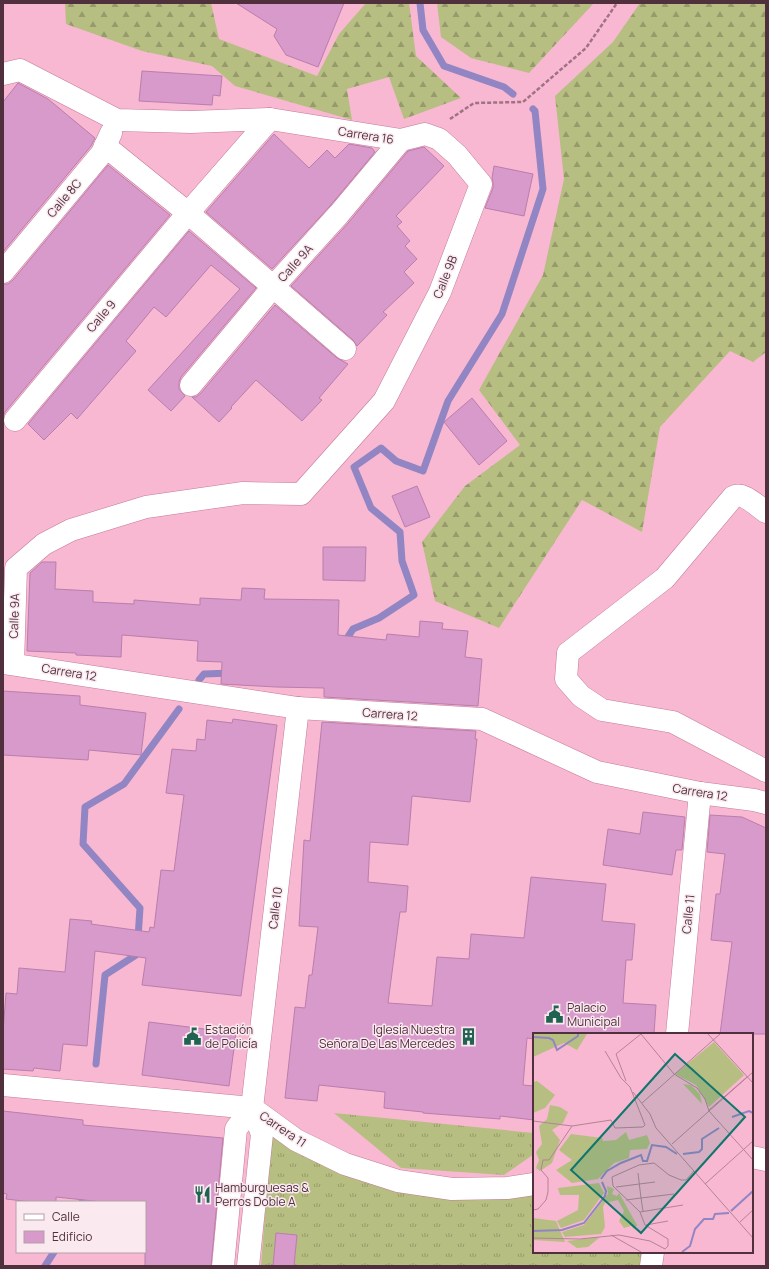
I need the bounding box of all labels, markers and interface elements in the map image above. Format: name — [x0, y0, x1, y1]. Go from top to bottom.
street label: Carrera 16 — [337, 122, 395, 148]
street label: Calle 8C — [43, 175, 86, 221]
street label: Calle 9A — [274, 240, 317, 286]
street label: Calle 9B — [429, 253, 461, 301]
street label: Calle 9 — [82, 296, 120, 336]
street label: Calle 9A — [5, 593, 23, 639]
street label: Carrera 12 — [40, 659, 98, 685]
street label: Carrera 12 — [362, 704, 418, 724]
street label: Carrera 12 — [671, 779, 729, 805]
street label: Calle 10 — [264, 886, 286, 930]
street label: Calle 11 — [677, 893, 699, 935]
place label: Palacio Municipal — [567, 999, 620, 1030]
public building icon: Palacio Municipal — [544, 1004, 564, 1024]
place label: Estación de Policía — [205, 1021, 257, 1052]
place label: Iglesía Nuestra Señora De Las Mercedes — [319, 1021, 455, 1052]
public building icon: Estación de Policía — [182, 1026, 202, 1046]
building icon: Iglesía Nuestra Señora De Las Mercedes — [458, 1026, 478, 1046]
inset map — [533, 1033, 753, 1253]
street label: Carrera 11 — [256, 1107, 310, 1151]
place label: Hamburguesas & Perros Doble A — [215, 1179, 309, 1210]
restaurant icon: Hamburguesas & Perros Doble A — [192, 1184, 212, 1204]
legend — [16, 1201, 146, 1253]
text: Calle — [52, 1208, 80, 1225]
text: Edificio — [52, 1228, 92, 1245]

